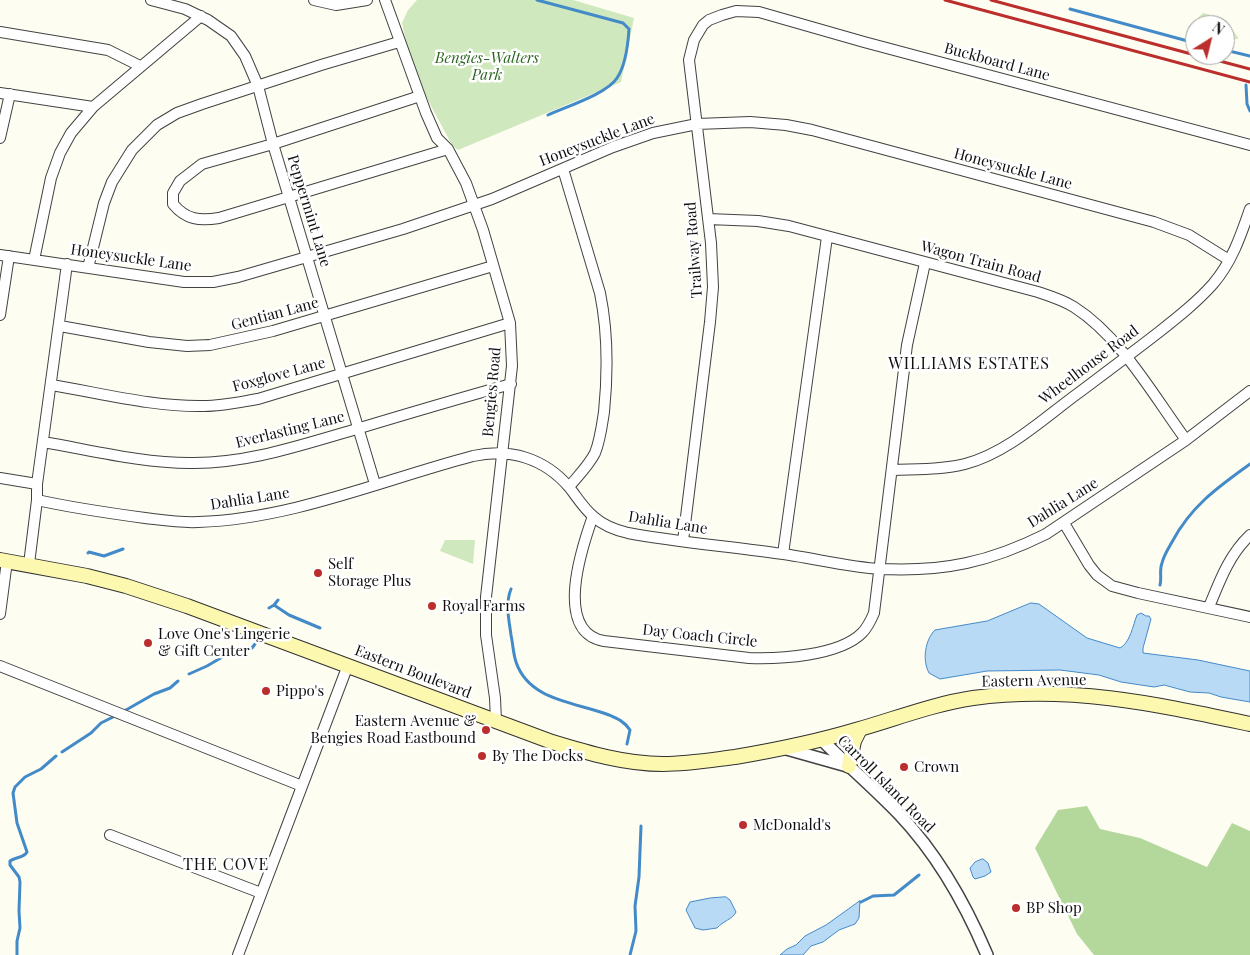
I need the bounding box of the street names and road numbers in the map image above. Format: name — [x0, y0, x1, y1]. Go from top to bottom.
street label: Buckboard Lane — [942, 39, 1052, 85]
street label: Honeysuckle Lane — [537, 110, 657, 170]
street label: Honeysuckle Lane — [952, 145, 1074, 193]
street label: Peppermint Lane — [283, 153, 335, 269]
street label: Trailway Road — [682, 201, 706, 299]
street label: Wagon Train Road — [919, 237, 1043, 287]
street label: Honeysuckle Lane — [69, 241, 193, 275]
street label: Gentian Lane — [229, 294, 321, 334]
street label: Wheelhouse Road — [1036, 322, 1142, 408]
street label: Bengies Road — [479, 346, 505, 438]
street label: Foxglove Lane — [231, 354, 327, 396]
street label: Everlasting Lane — [234, 408, 346, 452]
street label: Dahlia Lane — [1024, 474, 1102, 532]
street label: Dahlia Lane — [209, 484, 291, 514]
street label: Dahlia Lane — [627, 508, 709, 538]
street label: Day Coach Circle — [642, 621, 758, 651]
street label: Eastern Boulevard — [352, 641, 474, 703]
street label: Eastern Avenue — [981, 671, 1087, 691]
street label: Carroll Island Road — [834, 732, 938, 836]

